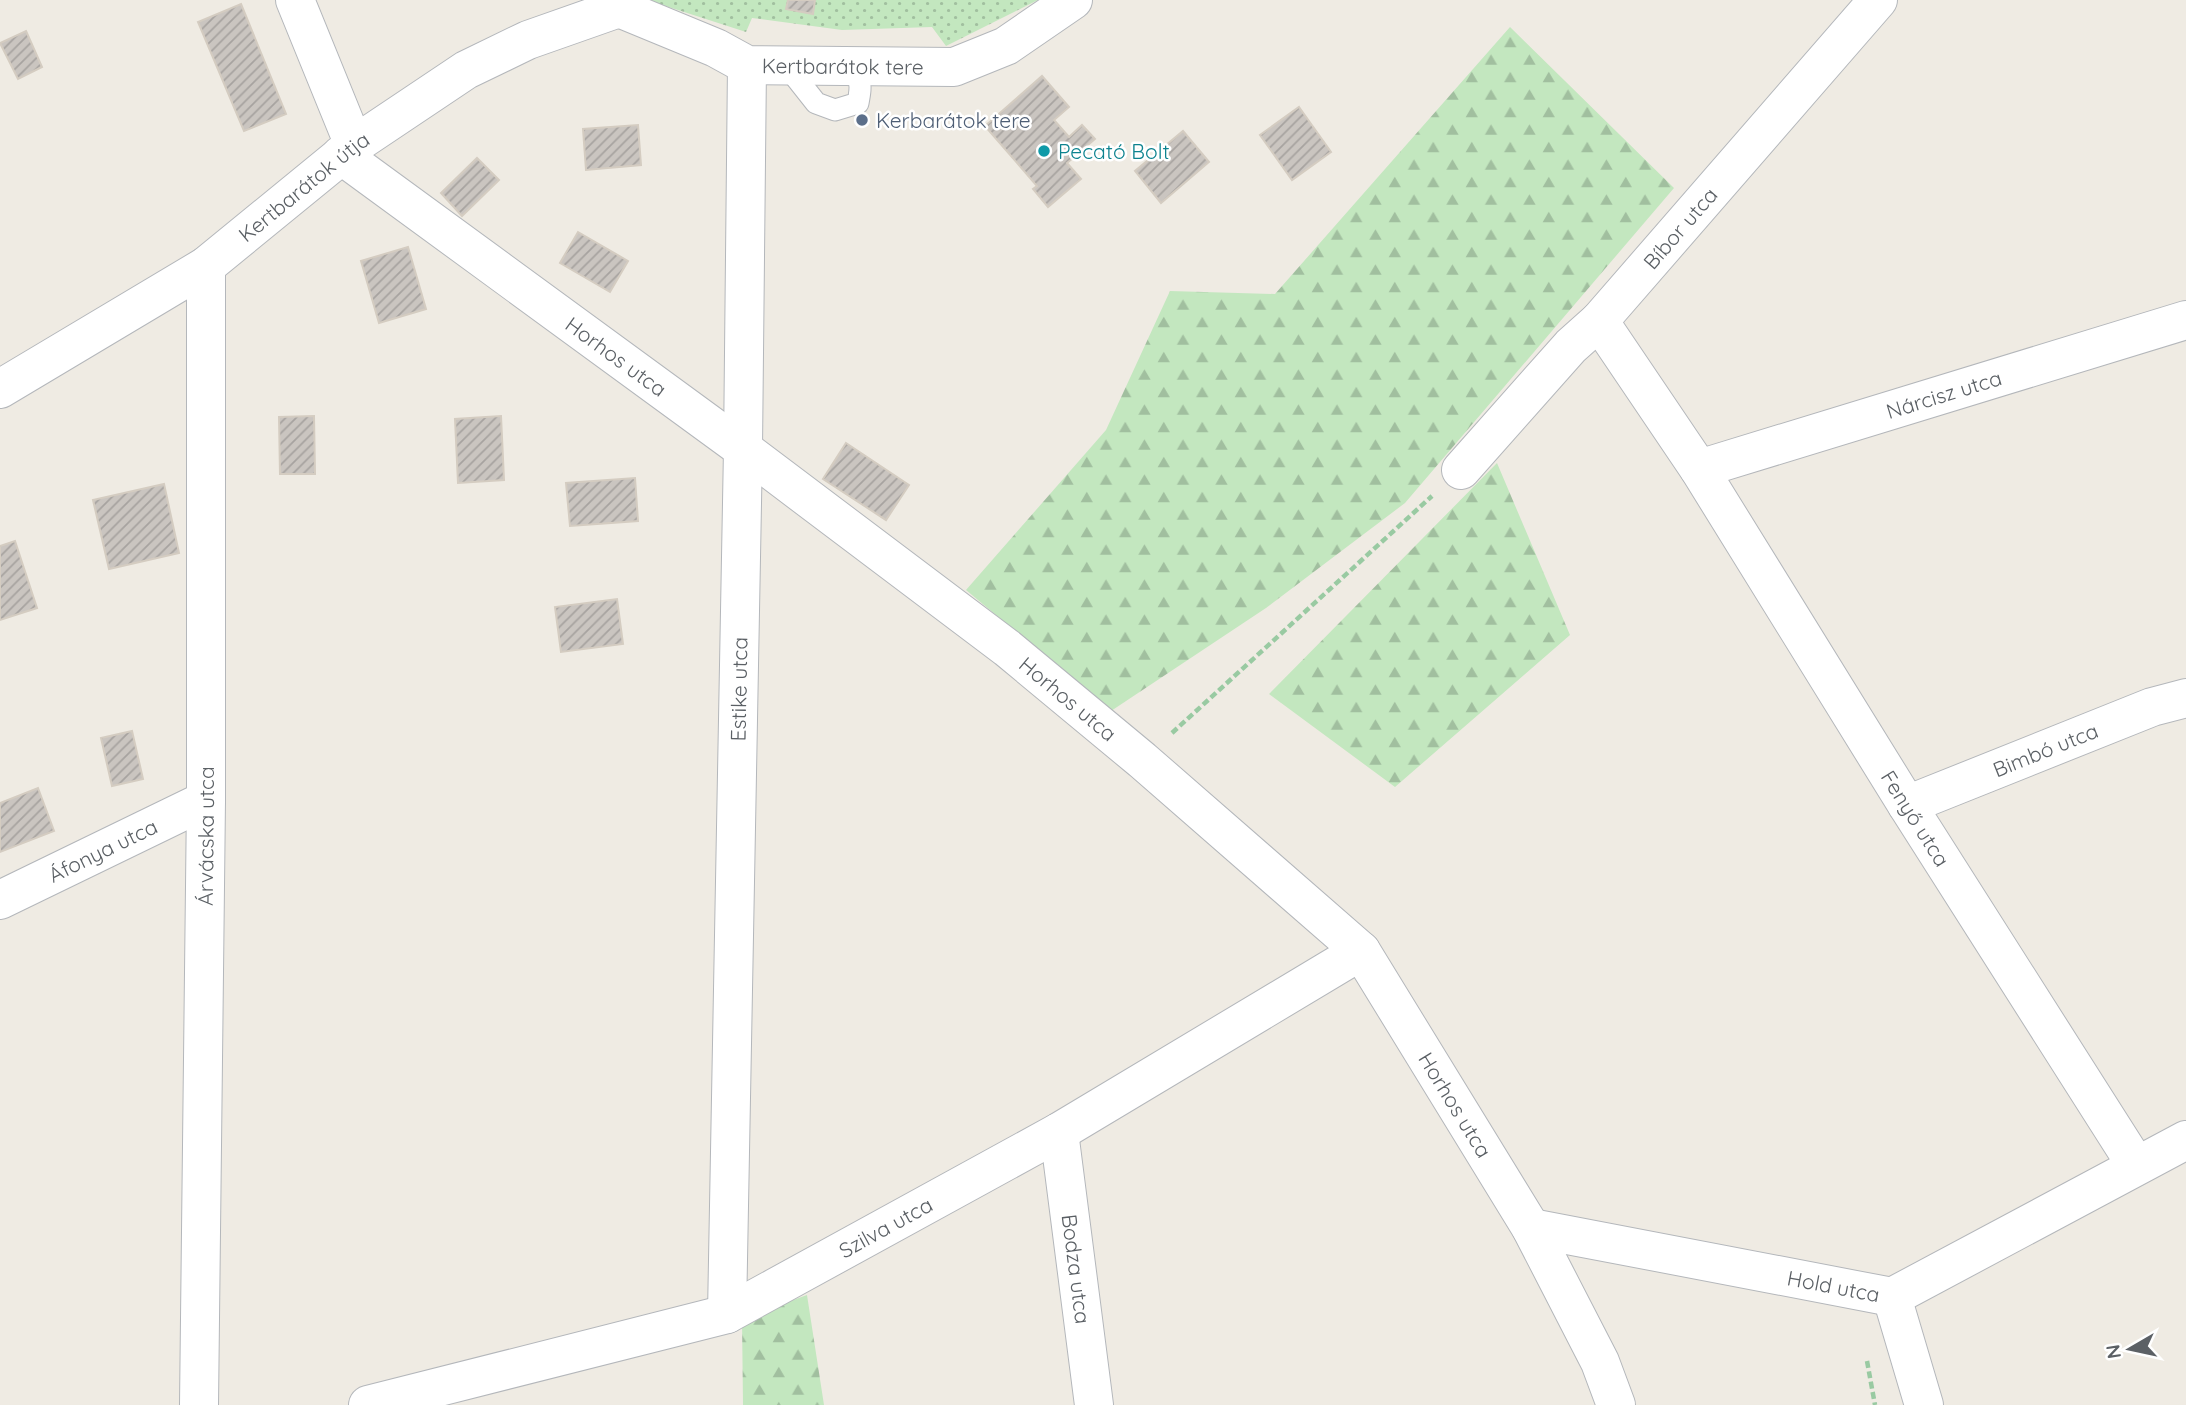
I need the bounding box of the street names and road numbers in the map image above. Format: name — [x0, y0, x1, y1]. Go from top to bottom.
street label: Kertbarátok tere — [762, 52, 924, 80]
street label: Kertbarátok útja — [233, 126, 374, 247]
street label: Bíbor utca — [1637, 182, 1723, 274]
street label: Horhos utca — [561, 311, 672, 402]
street label: Nárcisz utca — [1883, 364, 2005, 424]
street label: Estike utca — [725, 637, 753, 742]
street label: Horhos utca — [1014, 651, 1122, 747]
street label: Bimbó utca — [1989, 717, 2102, 782]
street label: Árvácska utca — [192, 766, 219, 906]
street label: Fenyő utca — [1876, 766, 1956, 871]
street label: Áfonya utca — [44, 813, 161, 888]
street label: Horhos utca — [1413, 1047, 1497, 1162]
street label: Szilva utca — [834, 1191, 937, 1263]
street label: Bodza utca — [1057, 1213, 1096, 1325]
street label: Hold utca — [1785, 1264, 1882, 1307]

